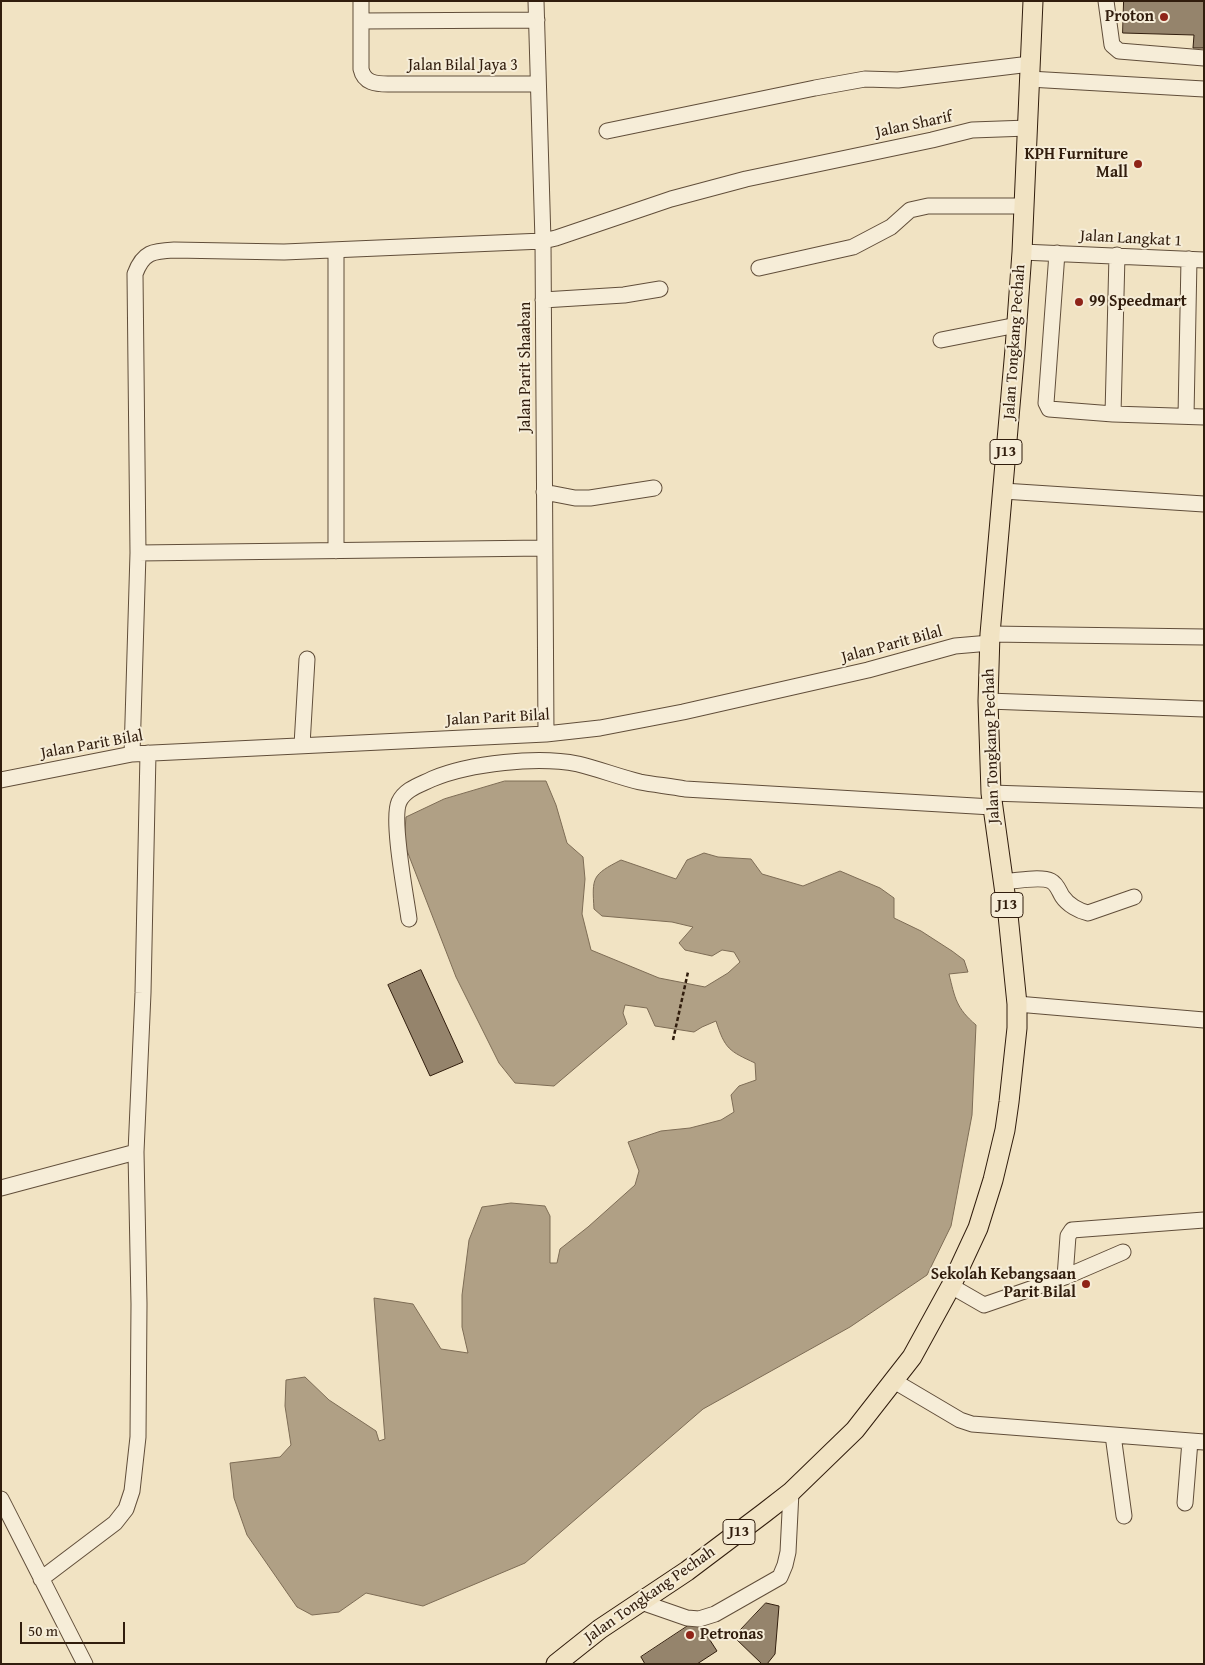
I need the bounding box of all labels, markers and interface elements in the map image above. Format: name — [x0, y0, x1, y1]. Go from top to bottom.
place label: Proton — [1105, 7, 1154, 27]
marker: Proton — [1158, 11, 1170, 23]
street label: Jalan Bilal Jaya 3 — [408, 56, 518, 76]
street label: Jalan Sharif — [874, 108, 954, 142]
place label: KPH Furniture Mall — [1025, 145, 1128, 183]
marker: KPH Furniture Mall — [1132, 158, 1144, 170]
street label: Jalan Langkat 1 — [1080, 227, 1182, 251]
street label: Jalan Tongkang Pechah — [1000, 264, 1030, 420]
place label: 99 Speedmart — [1089, 292, 1187, 312]
marker: 99 Speedmart — [1073, 296, 1085, 308]
street label: Jalan Parit Shaaban — [516, 302, 536, 432]
road number: J13 — [990, 440, 1022, 464]
street label: Jalan Parit Bilal — [839, 622, 945, 668]
street label: Jalan Tongkang Pechah — [980, 668, 1004, 824]
street label: Jalan Parit Bilal — [446, 706, 550, 730]
street label: Jalan Parit Bilal — [39, 727, 145, 763]
road number: J13 — [991, 892, 1023, 918]
place label: Sekolah Kebangsaan Parit Bilal — [931, 1265, 1076, 1303]
marker: Sekolah Kebangsaan Parit Bilal — [1080, 1278, 1092, 1290]
road number: J13 — [723, 1520, 755, 1544]
street label: Jalan Tongkang Pechah — [581, 1543, 719, 1647]
scale bar — [22, 1612, 128, 1644]
text: 50 m — [28, 1620, 58, 1641]
place label: Petronas — [700, 1625, 763, 1645]
marker: Petronas — [684, 1629, 696, 1641]

